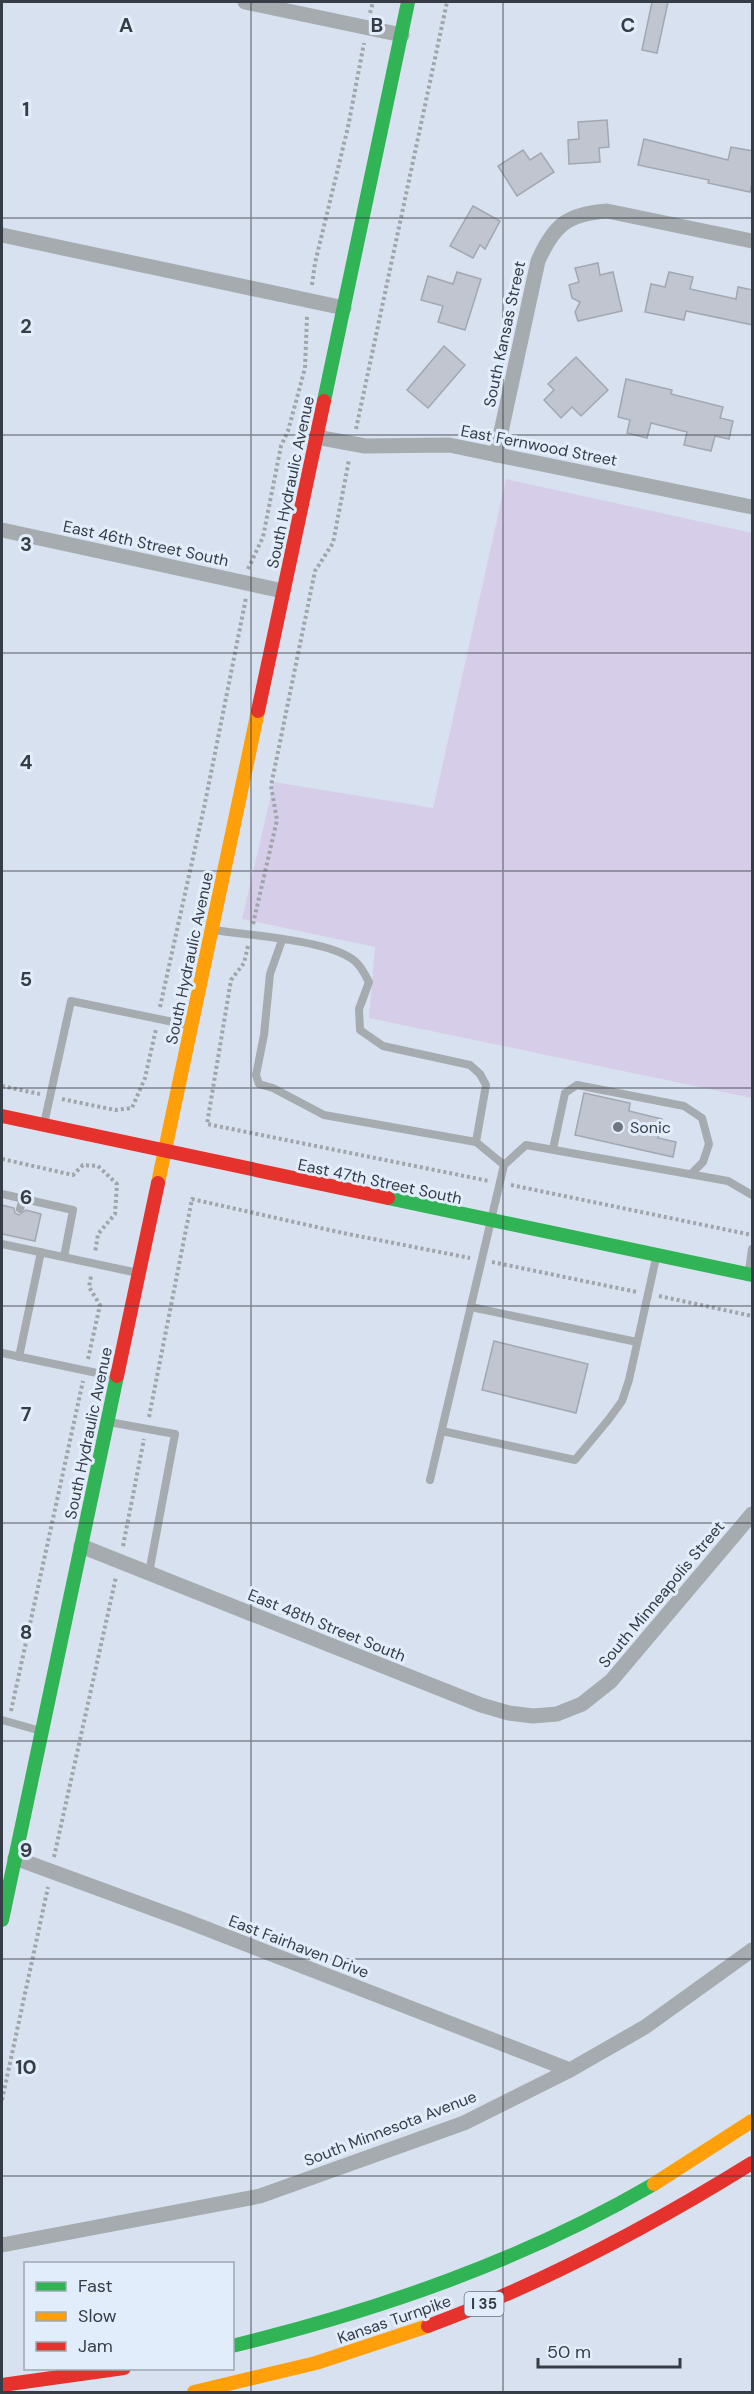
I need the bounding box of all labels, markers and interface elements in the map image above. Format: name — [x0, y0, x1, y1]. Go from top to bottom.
text: A — [119, 12, 133, 38]
text: B — [371, 12, 383, 38]
text: C — [621, 12, 635, 38]
text: 1 — [22, 96, 30, 122]
street label: South Kansas Street — [479, 259, 530, 409]
text: 2 — [20, 313, 32, 339]
street label: South Hydraulic Avenue — [262, 394, 319, 570]
street label: East Fernwood Street — [459, 420, 619, 471]
street label: East 46th Street South — [61, 516, 230, 571]
text: 3 — [20, 531, 32, 557]
text: 4 — [20, 749, 33, 775]
street label: South Hydraulic Avenue — [161, 870, 218, 1046]
text: 5 — [20, 966, 32, 992]
place label: Sonic — [630, 1117, 671, 1138]
marker: Sonic — [611, 1120, 625, 1134]
street label: East 47th Street South — [296, 1154, 464, 1209]
text: 6 — [20, 1184, 32, 1210]
street label: South Hydraulic Avenue — [60, 1345, 117, 1521]
text: 7 — [21, 1401, 32, 1427]
street label: South Minneapolis Street — [594, 1516, 729, 1672]
street label: East 48th Street South — [245, 1584, 409, 1667]
text: 8 — [20, 1619, 32, 1645]
text: 9 — [20, 1837, 32, 1863]
street label: East Fairhaven Drive — [226, 1910, 372, 1983]
text: 10 — [15, 2054, 37, 2080]
street label: South Minnesota Avenue — [301, 2086, 479, 2171]
legend — [24, 2262, 234, 2370]
text: Fast — [78, 2274, 113, 2298]
street label: Kansas Turnpike — [335, 2290, 454, 2349]
road number: I 35 — [464, 2292, 504, 2316]
text: Slow — [78, 2304, 117, 2328]
scale bar — [538, 2331, 680, 2369]
text: Jam — [78, 2334, 113, 2358]
text: 50 m — [547, 2340, 591, 2364]

